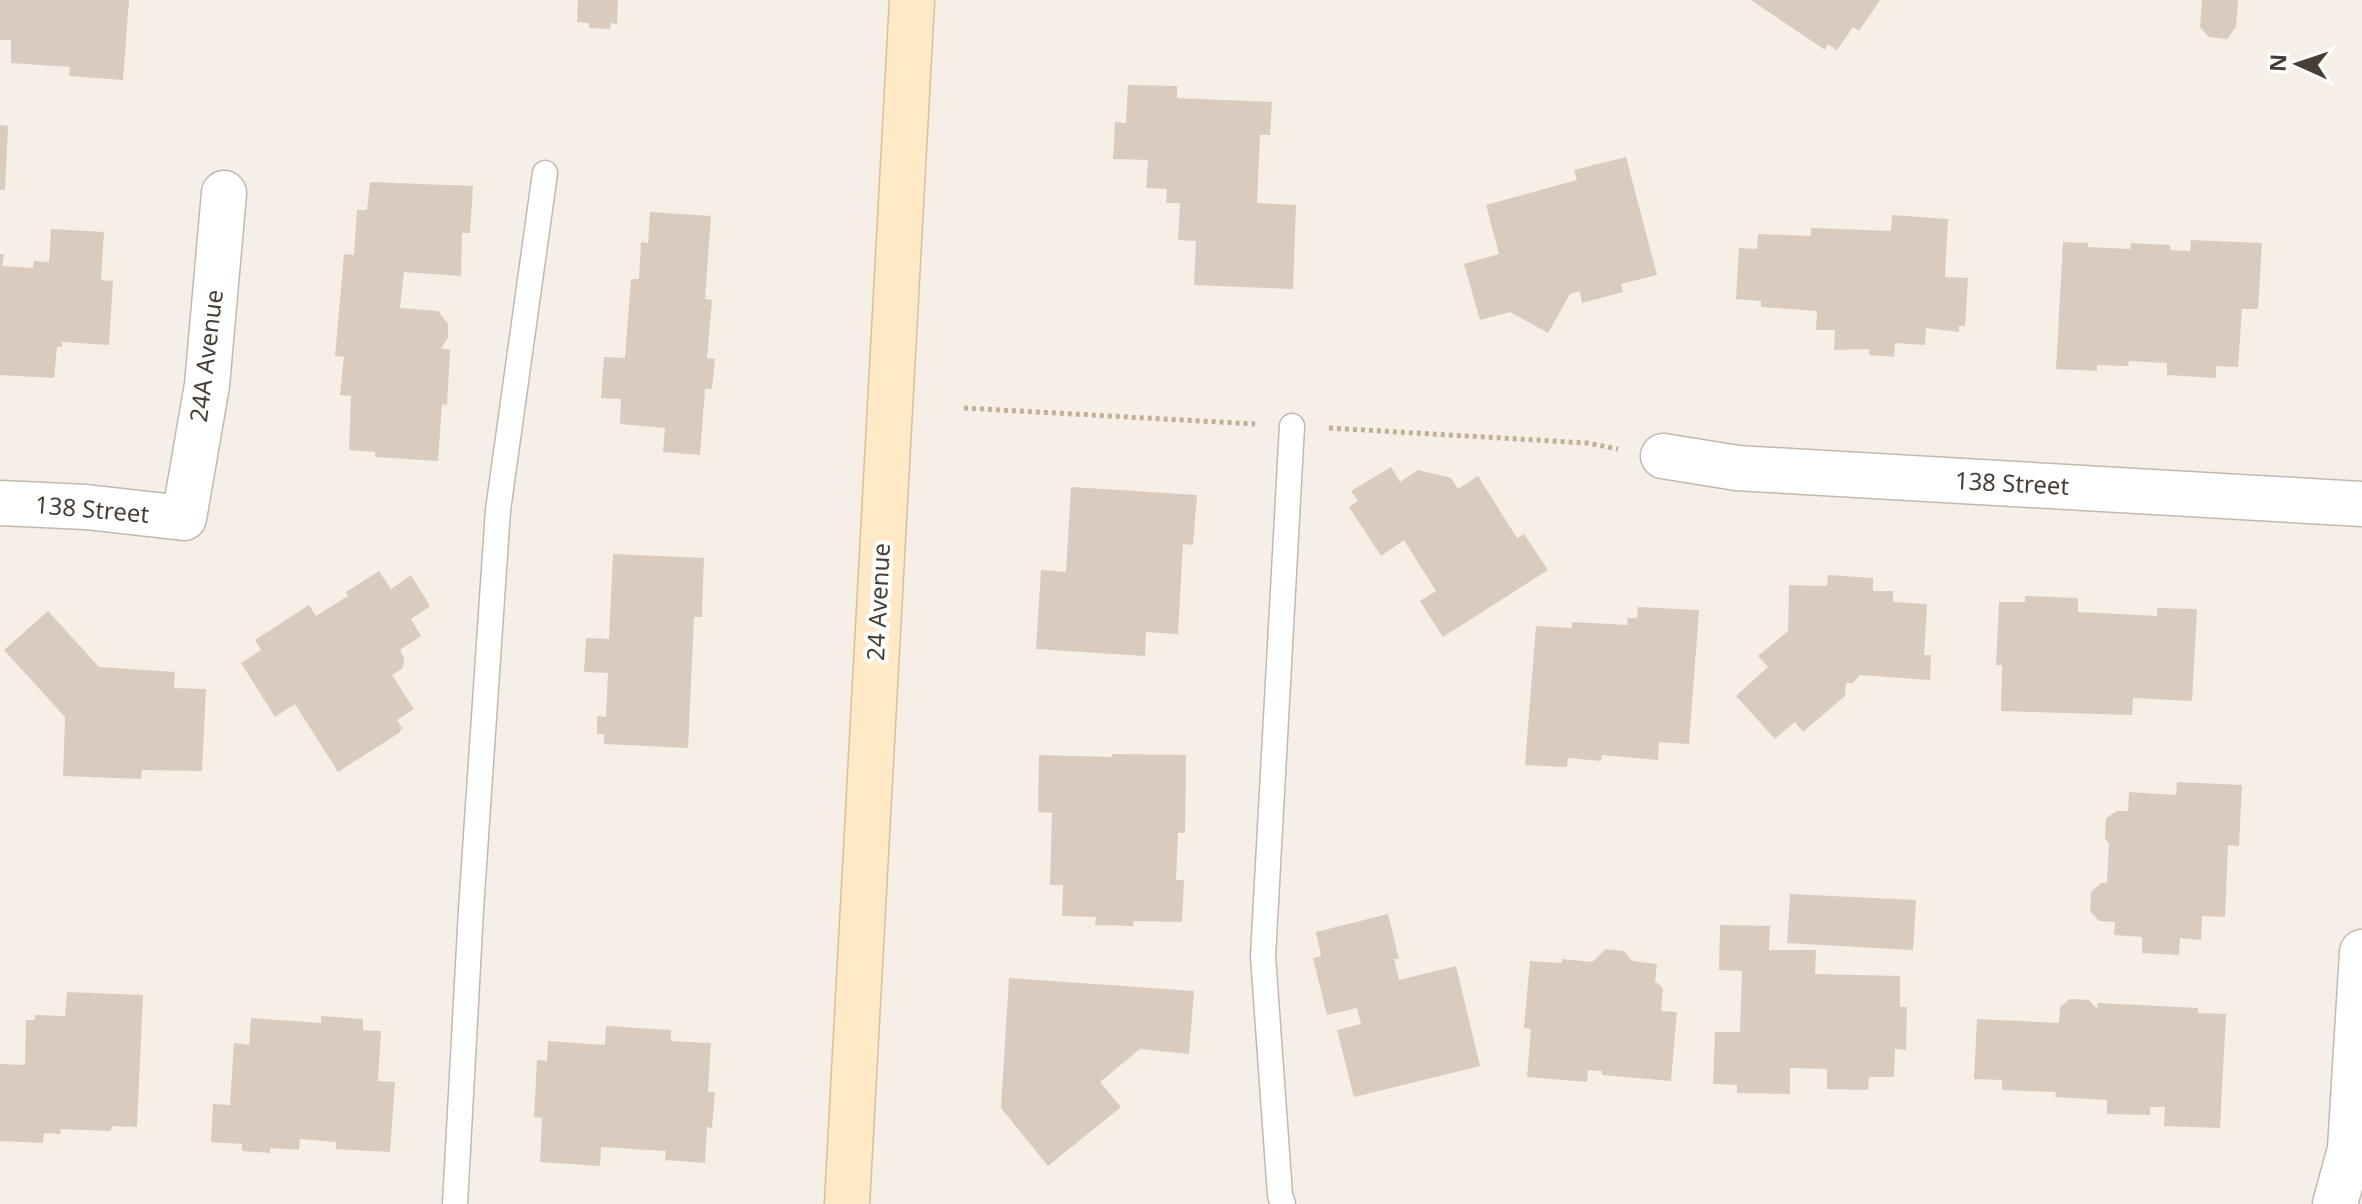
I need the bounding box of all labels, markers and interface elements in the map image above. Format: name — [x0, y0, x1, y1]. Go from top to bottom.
north arrow — [2258, 24, 2338, 104]
text: N — [2262, 53, 2292, 73]
street label: 24A Avenue — [181, 288, 230, 424]
street label: 138 Street — [1954, 463, 2070, 502]
street label: 138 Street — [34, 487, 151, 530]
street label: 24 Avenue — [858, 542, 897, 662]

